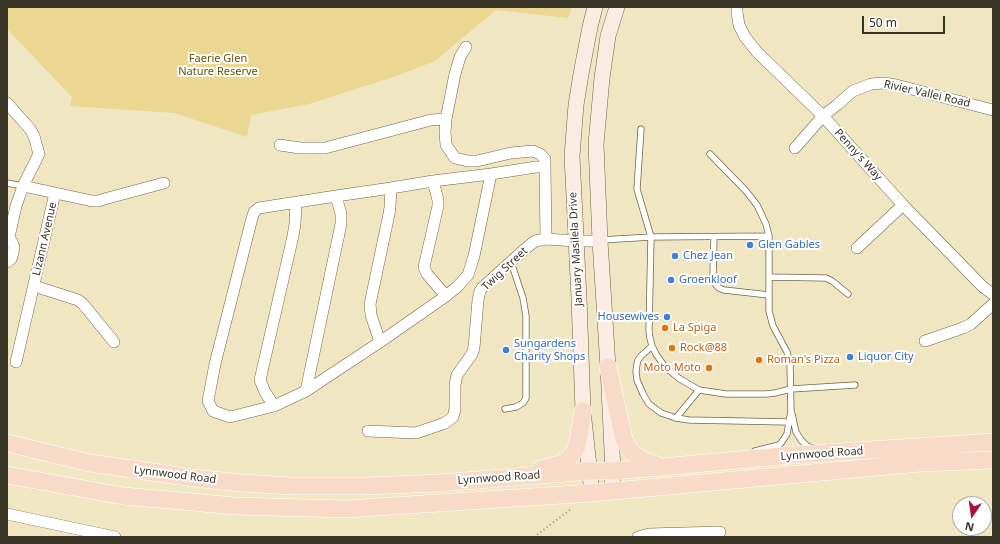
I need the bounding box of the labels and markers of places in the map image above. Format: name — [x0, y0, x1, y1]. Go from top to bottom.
place label: Glen Gables — [758, 238, 820, 252]
marker: Glen Gables — [745, 240, 755, 250]
place label: Chez Jean — [683, 249, 733, 263]
marker: Chez Jean — [670, 251, 680, 261]
place label: Groenkloof — [679, 273, 737, 287]
marker: Groenkloof — [666, 275, 676, 285]
place label: Housewives — [598, 310, 659, 324]
marker: Housewives — [662, 312, 672, 322]
place label: La Spiga — [673, 321, 716, 335]
marker: La Spiga — [660, 323, 670, 333]
place label: Sungardens Charity Shops — [514, 337, 585, 363]
place label: Rock@88 — [680, 341, 727, 355]
marker: Rock@88 — [667, 343, 677, 353]
marker: Sungardens Charity Shops — [501, 345, 511, 355]
place label: Liquor City — [858, 350, 914, 364]
marker: Liquor City — [845, 352, 855, 362]
place label: Roman's Pizza — [767, 353, 840, 367]
marker: Roman's Pizza — [754, 355, 764, 365]
place label: Moto Moto — [644, 361, 701, 375]
marker: Moto Moto — [704, 363, 714, 373]

